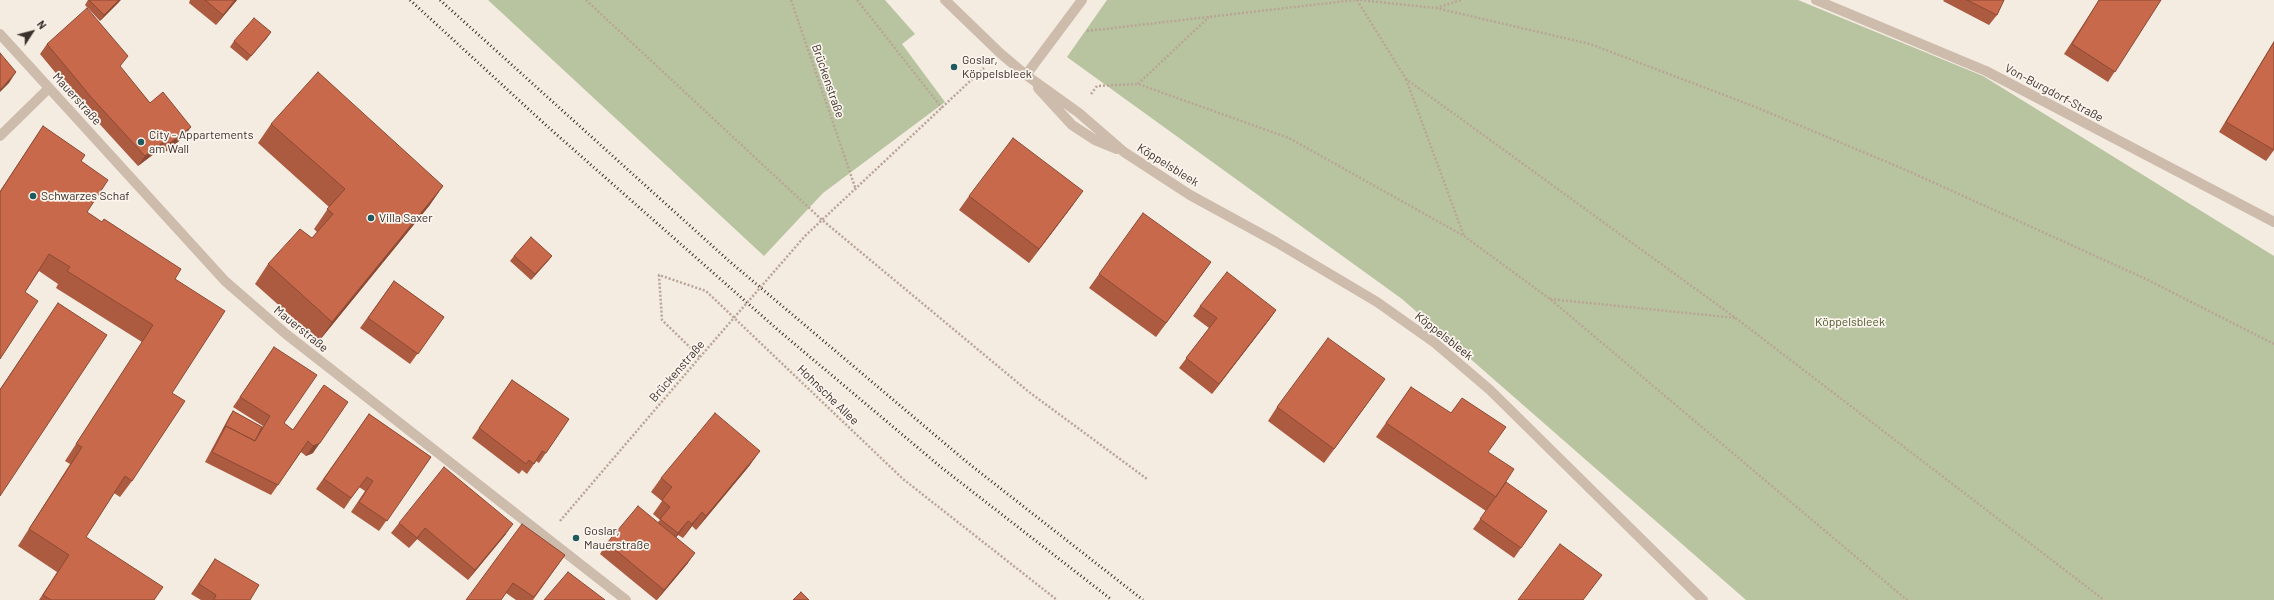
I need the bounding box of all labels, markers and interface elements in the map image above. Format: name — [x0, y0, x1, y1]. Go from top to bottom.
north arrow — [12, 12, 52, 52]
text: N — [35, 18, 50, 31]
street label: Brückenstraße — [809, 42, 847, 120]
place label: Goslar, Köppelsbleek — [962, 53, 1032, 81]
street label: Von-Burgdorf-Straße — [2002, 61, 2106, 125]
marker: Goslar, Köppelsbleek — [949, 62, 959, 72]
street label: Mauerstraße — [50, 70, 104, 128]
place label: City - Appartements am Wall — [149, 128, 253, 156]
marker: City - Appartements am Wall — [136, 137, 146, 147]
street label: Köppelsbleek — [1135, 140, 1201, 190]
place label: Schwarzes Schaf — [41, 189, 130, 203]
marker: Schwarzes Schaf — [28, 191, 38, 201]
place label: Villa Saxer — [379, 211, 433, 225]
marker: Villa Saxer — [366, 213, 376, 223]
street label: Mauerstraße — [271, 303, 331, 355]
street label: Köppelsbleek — [1412, 309, 1476, 363]
park label: Köppelsbleek — [1815, 315, 1885, 329]
street label: Brückenstraße — [646, 337, 708, 405]
street label: Hohnsche Allee — [794, 362, 862, 428]
place label: Goslar, Mauerstraße — [584, 524, 650, 552]
marker: Goslar, Mauerstraße — [571, 533, 581, 543]

